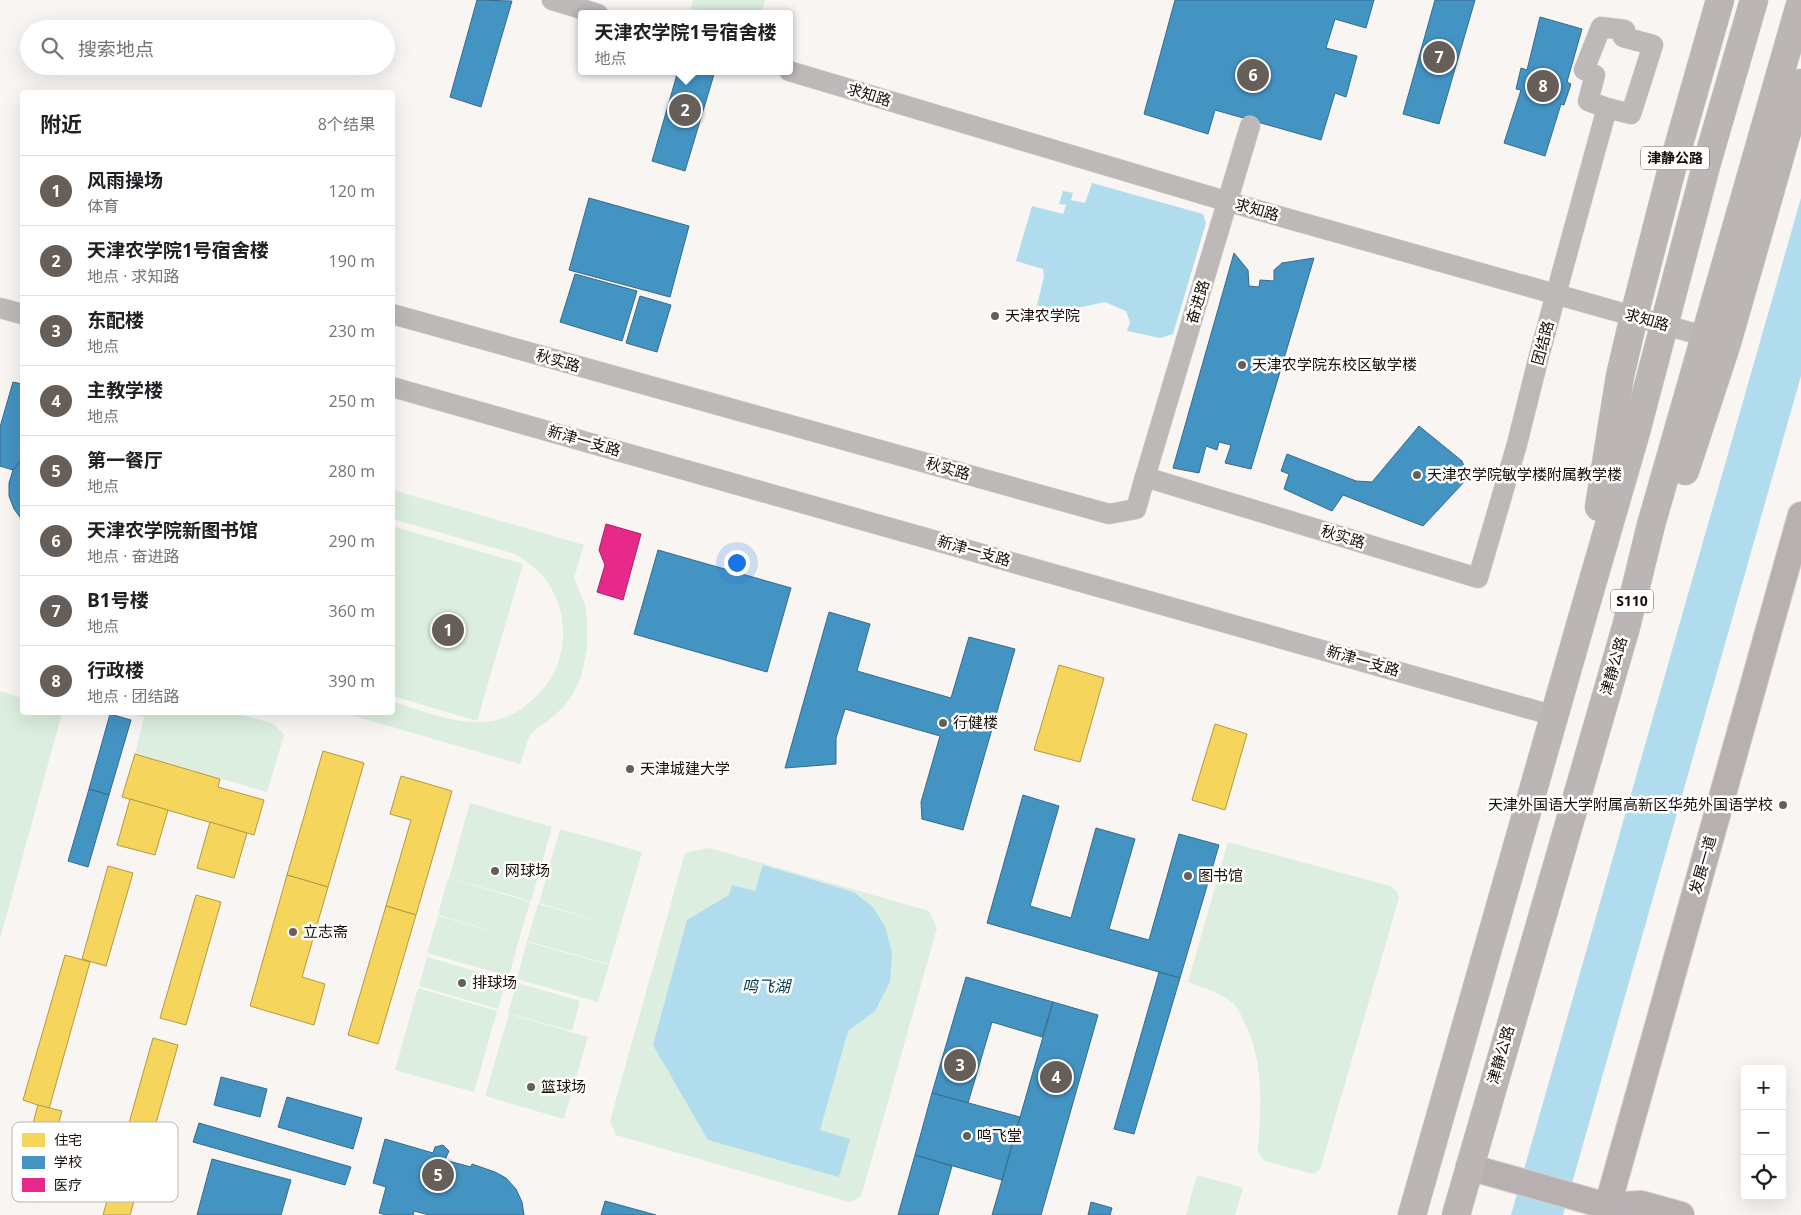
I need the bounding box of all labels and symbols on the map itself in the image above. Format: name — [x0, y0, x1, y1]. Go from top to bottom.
pin: 7 — [1423, 38, 1455, 76]
pin: 6 — [1237, 56, 1269, 94]
pin: 8 — [1527, 67, 1559, 105]
street label: 求知路 — [845, 78, 894, 110]
pin: 2 — [669, 91, 701, 129]
road number: 津静公路 — [1641, 146, 1709, 170]
street label: 求知路 — [1233, 193, 1282, 225]
street label: 奋进路 — [1181, 277, 1213, 326]
street label: 求知路 — [1623, 303, 1672, 335]
place label: 天津农学院 — [1005, 305, 1080, 325]
marker: 天津农学院 — [989, 310, 1001, 322]
street label: 团结路 — [1527, 318, 1558, 367]
street label: 秋实路 — [534, 344, 583, 376]
place label: 天津农学院东校区敏学楼 — [1252, 354, 1417, 374]
marker: 天津农学院东校区敏学楼 — [1236, 359, 1248, 371]
street label: 新津一支路 — [545, 420, 623, 460]
street label: 秋实路 — [924, 452, 973, 484]
place label: 天津农学院敏学楼附属教学楼 — [1427, 464, 1622, 484]
marker: 天津农学院敏学楼附属教学楼 — [1411, 469, 1423, 481]
street label: 秋实路 — [1319, 520, 1368, 552]
street label: 新津一支路 — [935, 530, 1013, 570]
your location — [724, 550, 750, 576]
road number: S110 — [1611, 590, 1653, 612]
pin: 1 — [432, 611, 464, 649]
street label: 津静公路 — [1595, 634, 1631, 697]
street label: 新津一支路 — [1324, 640, 1402, 680]
place label: 行健楼 — [953, 712, 998, 732]
marker: 行健楼 — [937, 717, 949, 729]
place label: 天津城建大学 — [640, 758, 730, 778]
marker: 天津城建大学 — [624, 763, 636, 775]
place label: 天津外国语大学附属高新区华苑外国语学校 — [1488, 794, 1773, 814]
marker: 天津外国语大学附属高新区华苑外国语学校 — [1777, 799, 1789, 811]
street label: 发展一道 — [1684, 833, 1720, 896]
place label: 网球场 — [505, 860, 550, 880]
marker: 网球场 — [489, 865, 501, 877]
place label: 图书馆 — [1198, 865, 1243, 885]
marker: 图书馆 — [1182, 870, 1194, 882]
place label: 立志斋 — [303, 921, 348, 941]
marker: 立志斋 — [287, 926, 299, 938]
place label: 排球场 — [472, 972, 517, 992]
water label: 鸣飞湖 — [742, 975, 793, 997]
marker: 排球场 — [456, 977, 468, 989]
street label: 津静公路 — [1482, 1023, 1518, 1086]
pin: 3 — [944, 1046, 976, 1084]
pin: 4 — [1040, 1058, 1072, 1096]
place label: 篮球场 — [541, 1076, 586, 1096]
marker: 篮球场 — [525, 1081, 537, 1093]
legend — [12, 1122, 178, 1202]
place label: 鸣飞堂 — [977, 1125, 1022, 1145]
text: 住宅 — [54, 1130, 82, 1149]
marker: 鸣飞堂 — [961, 1130, 973, 1142]
text: 学校 — [54, 1152, 82, 1171]
pin: 5 — [422, 1156, 454, 1194]
text: 医疗 — [54, 1175, 82, 1194]

